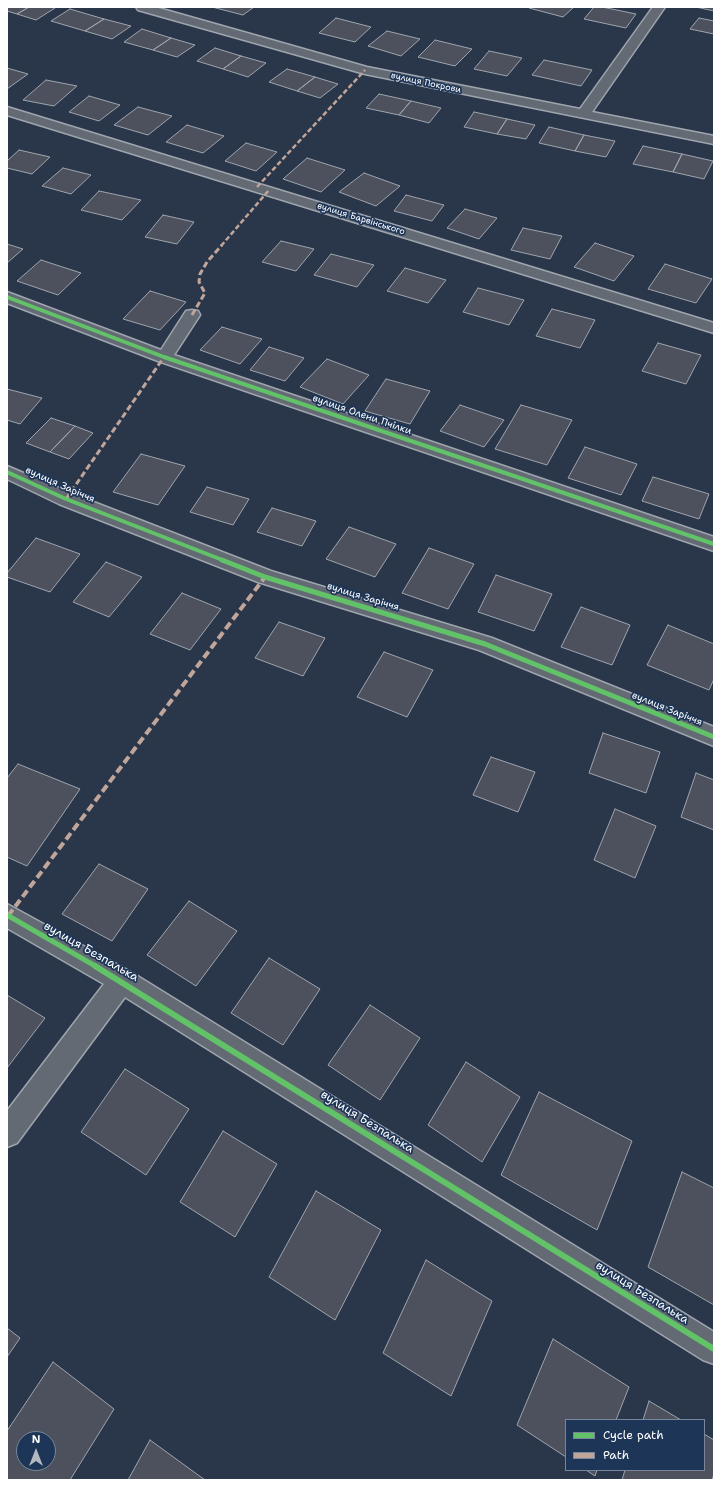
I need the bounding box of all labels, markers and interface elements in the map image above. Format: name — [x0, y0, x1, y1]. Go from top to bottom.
street label: вулиця Покрови — [390, 70, 462, 96]
street label: вулиця Барвінського — [316, 200, 406, 238]
street label: вулиця Олени Пчілки — [311, 392, 413, 438]
street label: вулиця Заріччя — [23, 464, 97, 506]
street label: вулиця Заріччя — [325, 580, 401, 614]
street label: вулиця Заріччя — [630, 689, 704, 729]
street label: вулиця Безпалька — [41, 919, 141, 985]
street label: вулиця Безпалька — [318, 1088, 416, 1156]
street label: вулиця Безпалька — [593, 1259, 691, 1327]
legend — [565, 1419, 705, 1471]
text: Cycle path — [603, 1427, 664, 1443]
north arrow — [16, 1431, 56, 1471]
text: N — [32, 1432, 40, 1447]
text: Path — [603, 1447, 629, 1463]

